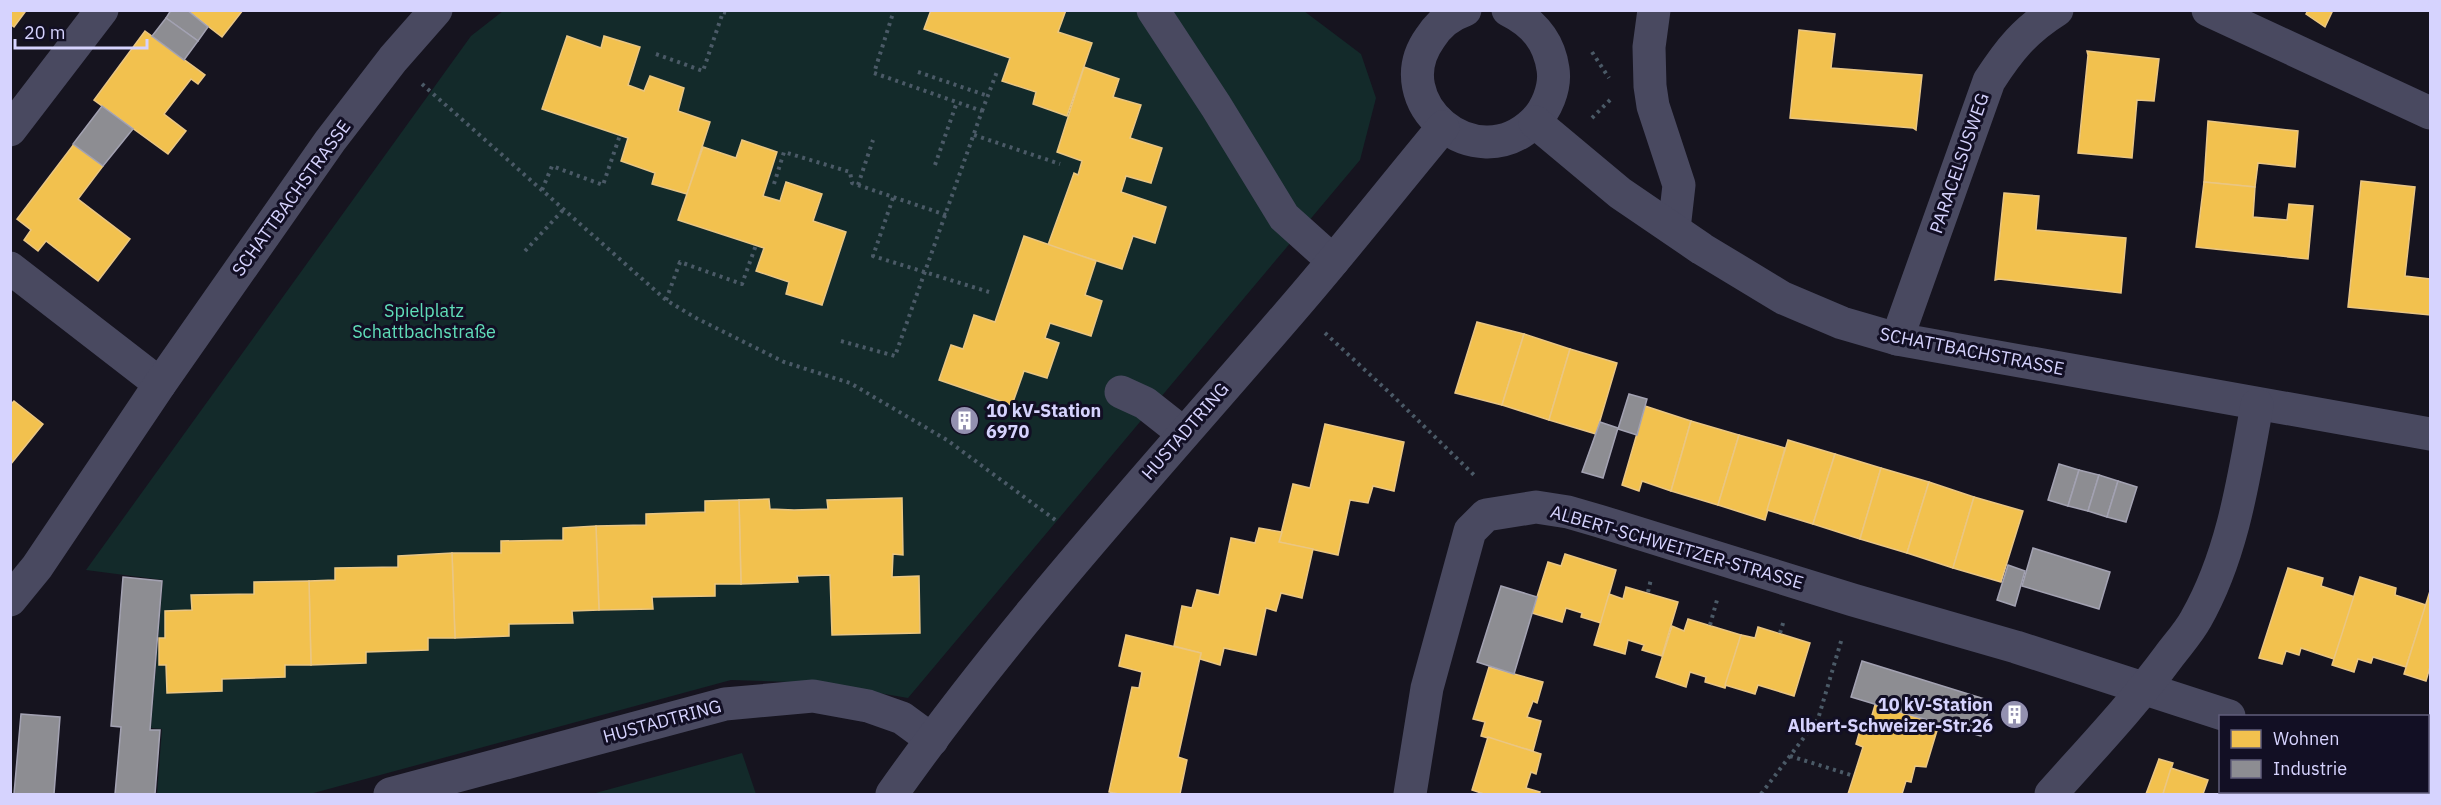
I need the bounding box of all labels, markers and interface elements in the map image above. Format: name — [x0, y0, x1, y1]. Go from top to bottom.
scale bar — [15, 12, 147, 50]
text: 20 m — [24, 21, 66, 44]
street label: PARACELSUSWEG — [1924, 90, 1994, 236]
street label: SCHATTBACHSTRASSE — [227, 115, 355, 281]
park label: Spielplatz Schattbachstraße — [352, 299, 496, 343]
street label: SCHATTBACHSTRASSE — [1878, 322, 2066, 380]
street label: HUSTADTRING — [1136, 378, 1234, 484]
place label: 10 kV-Station 6970 — [986, 399, 1101, 443]
building icon: 10 kV-Station 6970 — [949, 404, 981, 436]
street label: ALBERT-SCHWEITZER-STRASSE — [1548, 500, 1806, 594]
place label: 10 kV-Station Albert-Schweizer-Str.26 — [1787, 693, 1993, 737]
street label: HUSTADTRING — [600, 694, 724, 748]
building icon: 10 kV-Station Albert-Schweizer-Str.26 — [1998, 698, 2030, 730]
legend — [2219, 715, 2429, 793]
text: Wohnen — [2273, 727, 2339, 750]
text: Industrie — [2273, 757, 2347, 780]

